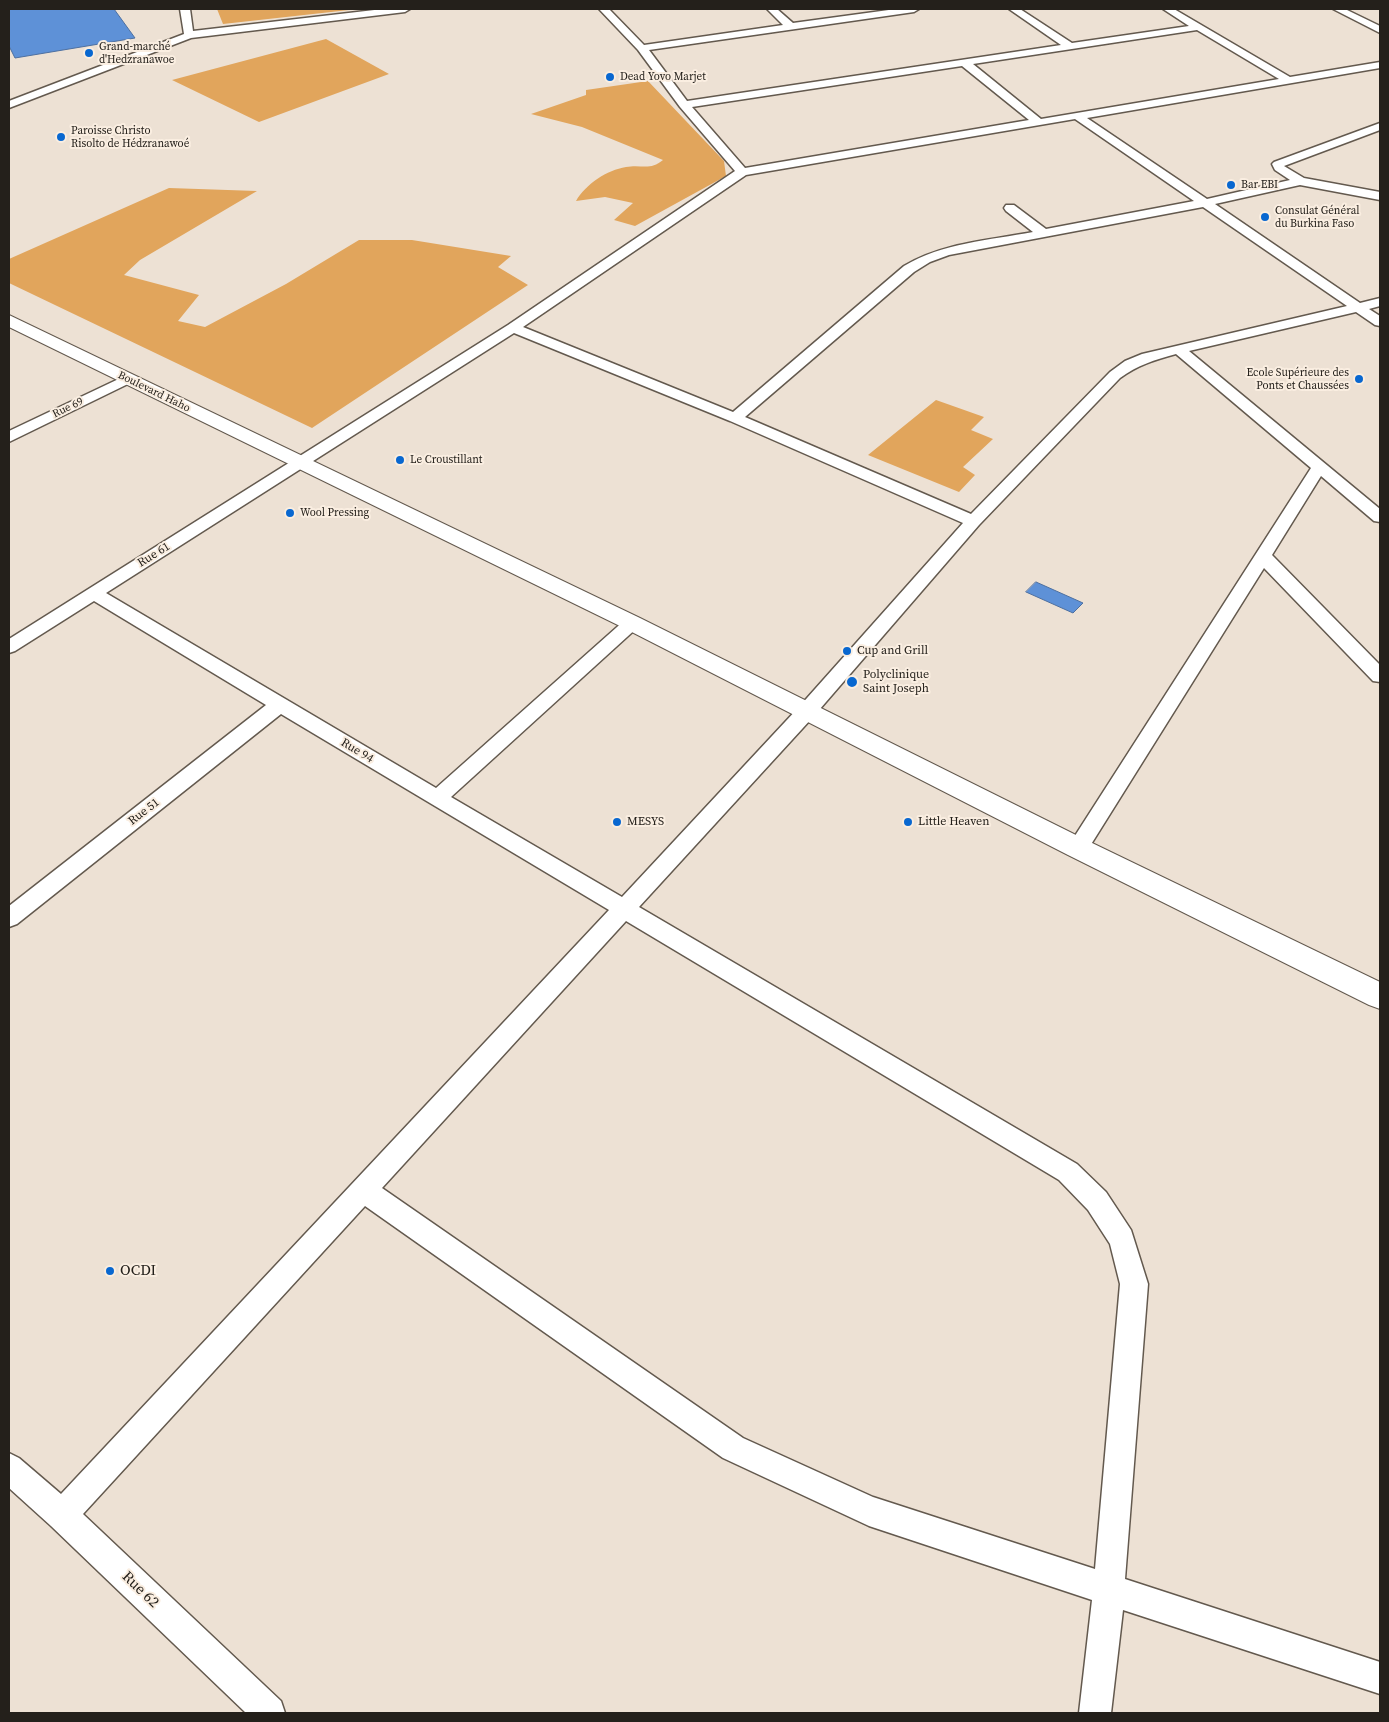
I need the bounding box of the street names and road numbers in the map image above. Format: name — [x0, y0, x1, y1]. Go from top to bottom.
street label: Boulevard Haho — [116, 369, 192, 415]
street label: Rue 69 — [50, 395, 86, 421]
street label: Rue 61 — [135, 539, 173, 571]
street label: Rue 94 — [338, 736, 376, 766]
street label: Rue 51 — [126, 795, 162, 829]
street label: Rue 62 — [118, 1568, 162, 1612]

